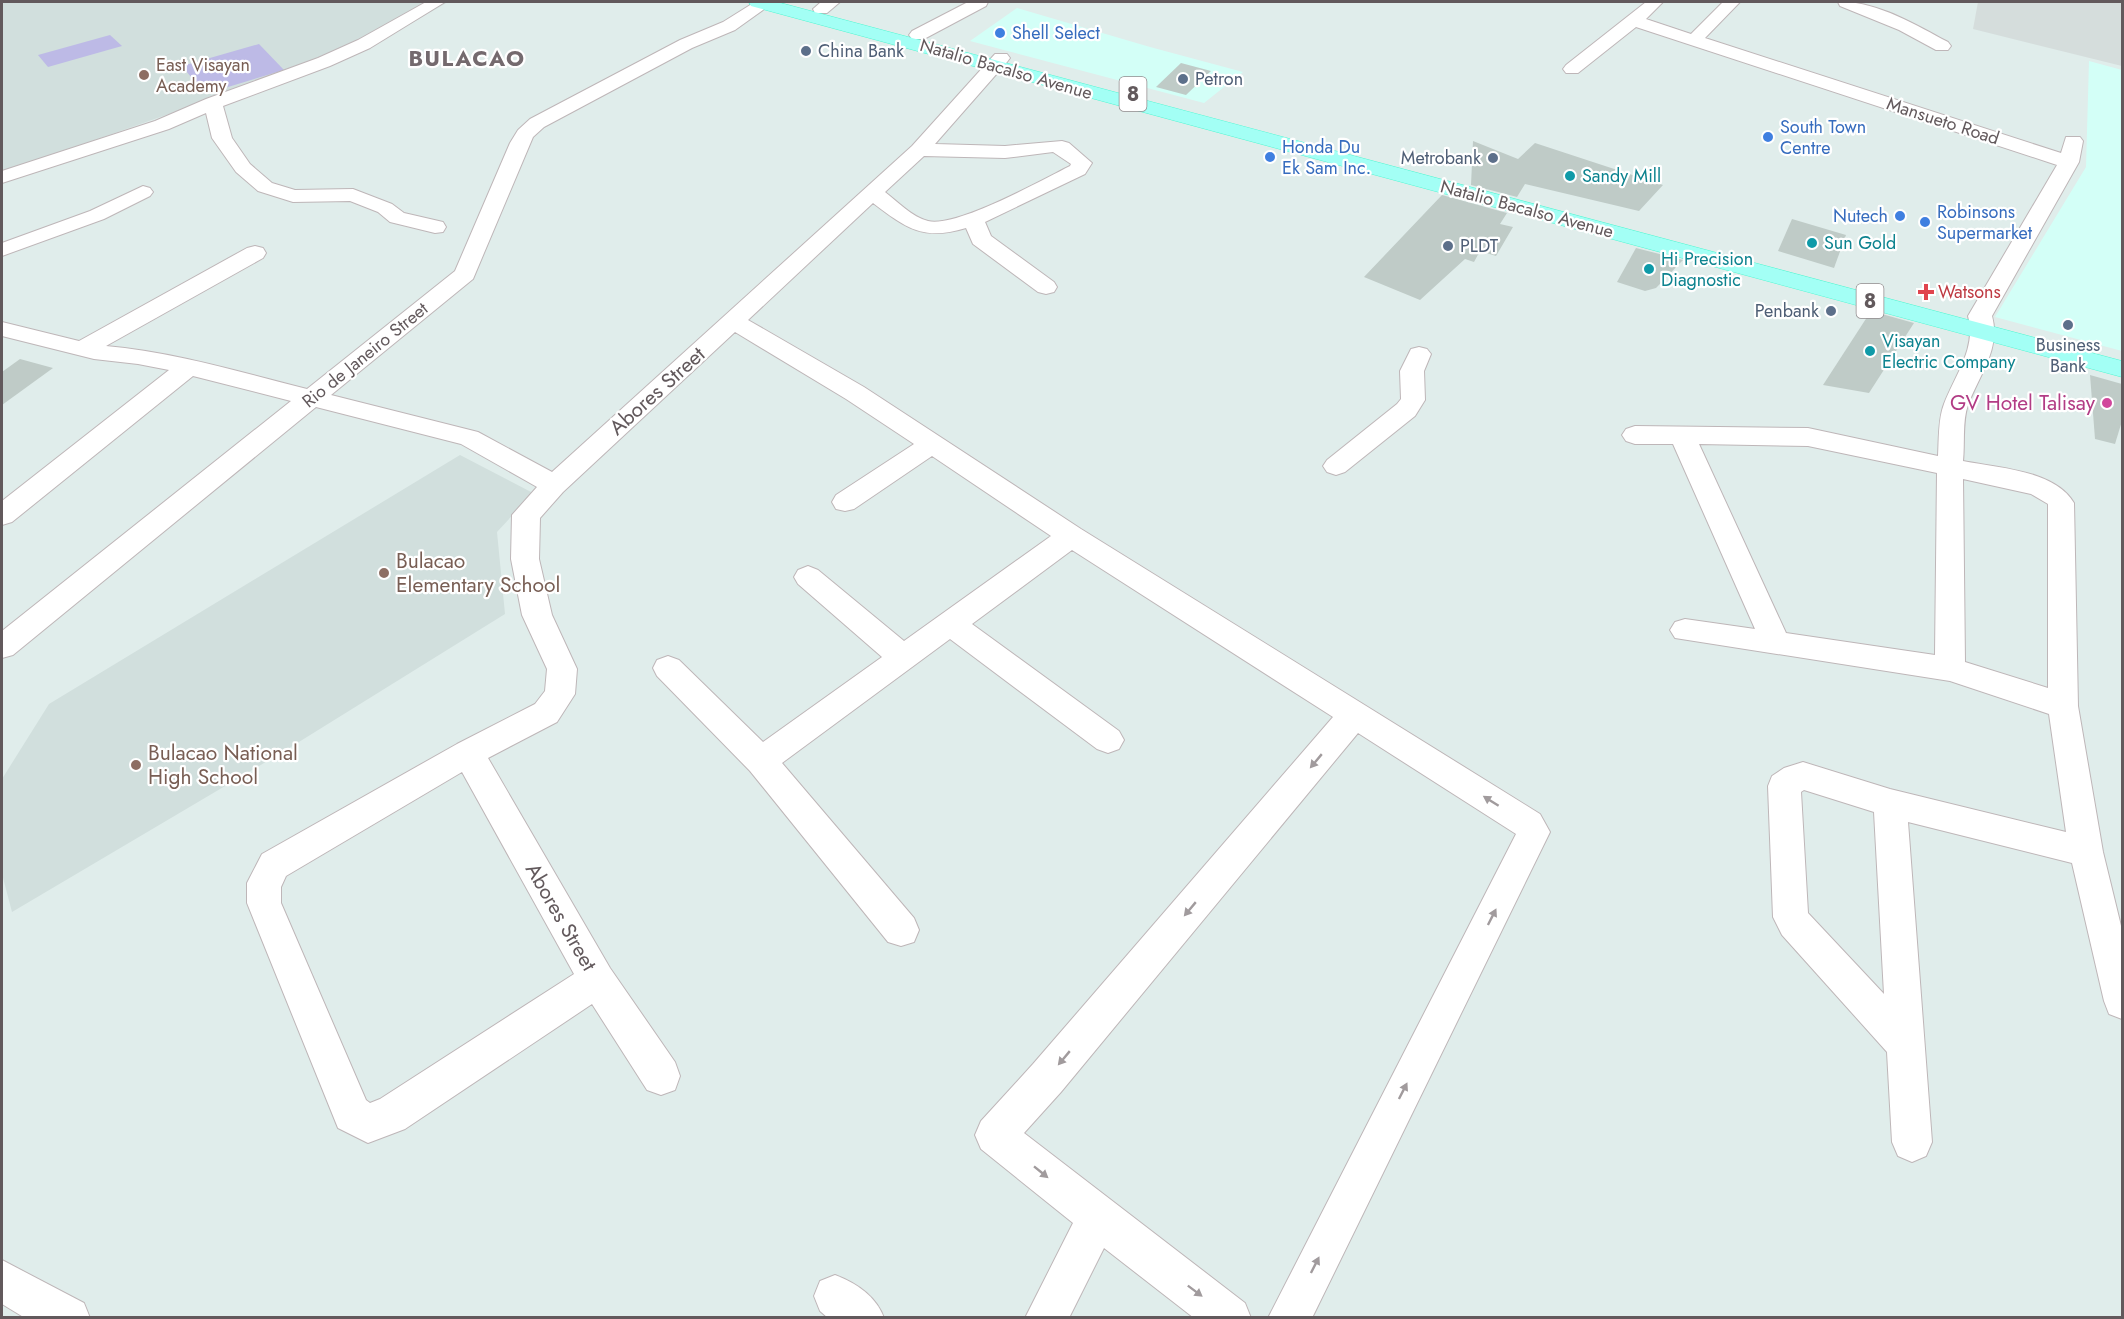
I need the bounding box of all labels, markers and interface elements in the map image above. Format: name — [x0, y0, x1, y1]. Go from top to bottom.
place label: Shell Select — [1012, 20, 1100, 46]
marker: Shell Select — [993, 26, 1007, 40]
street label: Natalio Bacalso Avenue — [917, 32, 1095, 106]
place label: China Bank — [818, 38, 904, 64]
district label: BULACAO — [409, 42, 525, 74]
marker: China Bank — [799, 44, 813, 58]
place label: East Visayan Academy — [156, 52, 250, 99]
place label: Petron — [1195, 66, 1243, 92]
marker: East Visayan Academy — [137, 68, 151, 82]
marker: Petron — [1176, 72, 1190, 86]
road number: 8 — [1120, 77, 1146, 111]
street label: Mansueto Road — [1883, 91, 2003, 151]
place label: South Town Centre — [1780, 114, 1866, 161]
marker: South Town Centre — [1761, 130, 1775, 144]
place label: Honda Du Ek Sam Inc. — [1282, 134, 1371, 181]
place label: Metrobank — [1401, 145, 1481, 171]
marker: Honda Du Ek Sam Inc. — [1263, 150, 1277, 164]
marker: Metrobank — [1486, 151, 1500, 165]
place label: Sandy Mill — [1582, 163, 1661, 189]
marker: Sandy Mill — [1563, 169, 1577, 183]
street label: Natalio Bacalso Avenue — [1438, 173, 1616, 245]
place label: Robinsons Supermarket — [1937, 199, 2033, 246]
place label: Nutech — [1833, 203, 1888, 229]
marker: Nutech — [1893, 209, 1907, 223]
marker: Robinsons Supermarket — [1918, 215, 1932, 229]
place label: Sun Gold — [1824, 230, 1896, 256]
place label: PLDT — [1460, 233, 1499, 259]
marker: Sun Gold — [1805, 236, 1819, 250]
marker: PLDT — [1441, 239, 1455, 253]
place label: Hi Precision Diagnostic — [1661, 246, 1753, 293]
marker: Hi Precision Diagnostic — [1642, 262, 1656, 276]
place label: Watsons — [1938, 279, 2001, 305]
road number: 8 — [1856, 284, 1884, 318]
marker: Watsons — [1919, 285, 1933, 299]
street label: Rio de Janeiro Street — [296, 296, 434, 414]
place label: Penbank — [1755, 298, 1819, 324]
marker: Penbank — [1824, 304, 1838, 318]
marker: Business Bank — [2061, 318, 2075, 332]
place label: Visayan Electric Company — [1882, 328, 2016, 375]
place label: Business Bank — [2036, 332, 2100, 379]
street label: Abores Street — [602, 340, 712, 442]
marker: Visayan Electric Company — [1863, 344, 1877, 358]
place label: GV Hotel Talisay — [1950, 388, 2096, 418]
marker: GV Hotel Talisay — [2100, 396, 2114, 410]
place label: Bulacao Elementary School — [396, 546, 560, 600]
marker: Bulacao Elementary School — [377, 566, 391, 580]
place label: Bulacao National High School — [148, 738, 298, 792]
one-way arrow — [1309, 753, 1322, 769]
marker: Bulacao National High School — [129, 758, 143, 772]
one-way arrow — [1483, 795, 1499, 806]
street label: Abores Street — [518, 858, 604, 976]
one-way arrow — [1183, 901, 1196, 917]
one-way arrow — [1487, 909, 1496, 926]
one-way arrow — [1057, 1050, 1070, 1066]
one-way arrow — [1399, 1083, 1408, 1100]
one-way arrow — [1033, 1165, 1049, 1178]
one-way arrow — [1311, 1257, 1320, 1274]
one-way arrow — [1187, 1285, 1203, 1297]

